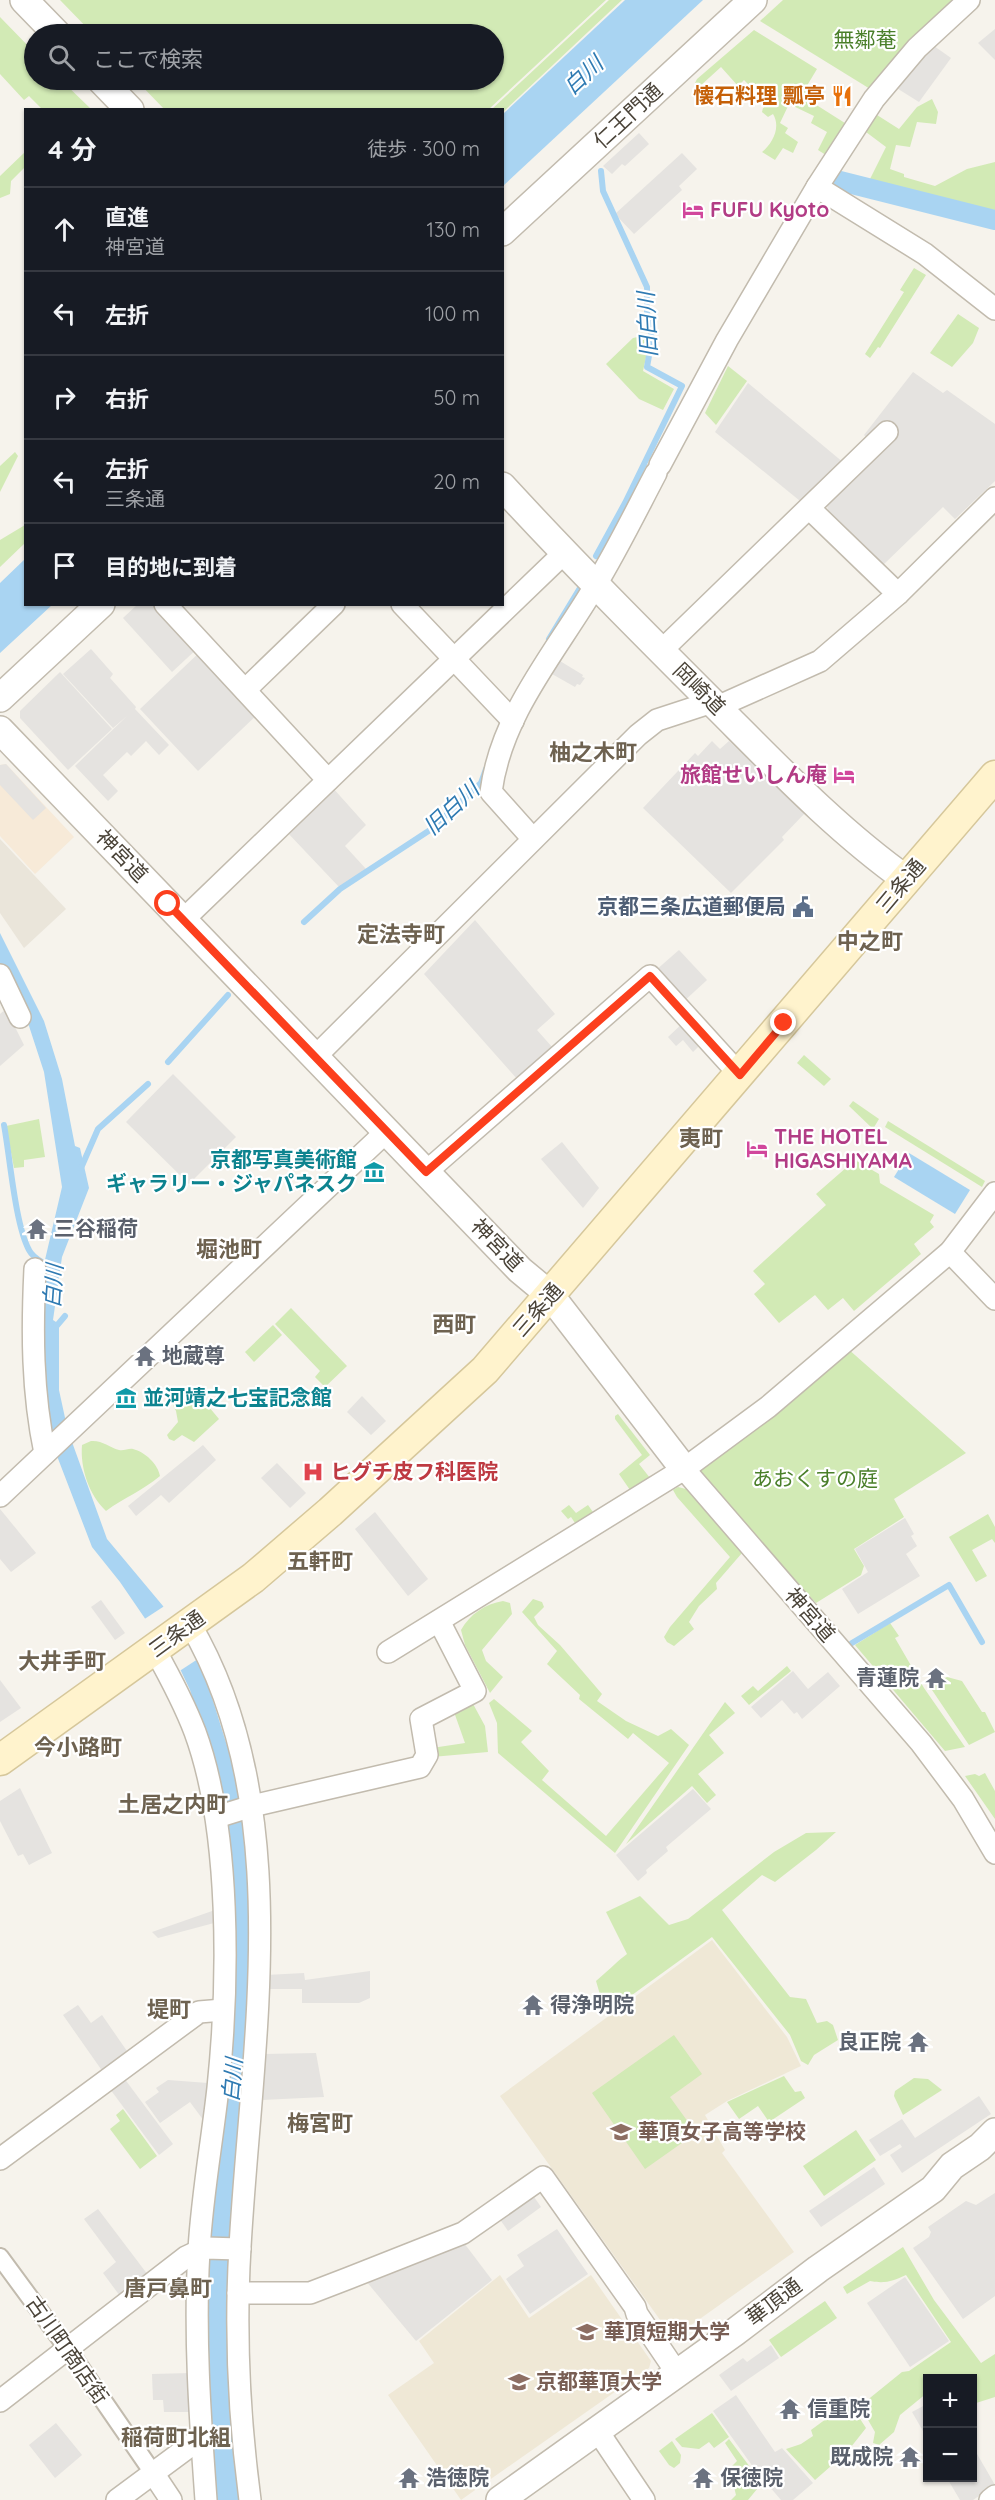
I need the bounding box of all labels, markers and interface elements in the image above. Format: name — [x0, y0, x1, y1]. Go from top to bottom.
search box — [24, 24, 504, 90]
park label: 無鄰菴 — [834, 26, 897, 52]
icon: search — [45, 41, 78, 74]
text: ここで検索 — [93, 45, 203, 73]
water label: 白川 — [557, 48, 610, 100]
street label: 仁王門通 — [588, 77, 667, 153]
place label: 懐石料理 瓢亭 — [693, 82, 825, 108]
restaurant icon: 懐石料理 瓢亭 — [830, 84, 854, 108]
text: 4 分 — [48, 133, 97, 166]
text: 徒歩 · 300 m — [367, 136, 480, 161]
place label: FUFU Kyoto — [710, 196, 829, 222]
hotel icon: FUFU Kyoto — [681, 198, 705, 222]
text: 直進 — [105, 203, 149, 231]
icon: ahead — [48, 213, 81, 246]
text: 130 m — [427, 217, 480, 242]
text: 神宮道 — [105, 234, 165, 259]
water label: 旧白川 — [631, 289, 663, 359]
icon: left — [48, 297, 81, 330]
text: 左折 — [105, 301, 149, 329]
text: 100 m — [425, 301, 480, 326]
icon: right — [48, 381, 81, 414]
text: 右折 — [105, 385, 149, 413]
text: 50 m — [434, 385, 480, 410]
text: 左折 — [105, 455, 149, 483]
icon: left — [48, 465, 81, 498]
text: 20 m — [433, 469, 480, 494]
text: 三条通 — [105, 486, 165, 511]
icon: arrive — [48, 549, 81, 582]
text: 目的地に到着 — [105, 553, 237, 581]
street label: 岡崎道 — [668, 657, 731, 720]
district label: 柚之木町 — [549, 738, 637, 766]
place label: 旅館せいしん庵 — [680, 761, 827, 787]
hotel icon: 旅館せいしん庵 — [832, 763, 856, 787]
water label: 旧白川 — [417, 774, 486, 841]
street label: 神宮道 — [91, 824, 154, 887]
street label: 三条通 — [870, 853, 930, 918]
route start — [154, 890, 180, 916]
place label: 京都三条広道郵便局 — [597, 893, 786, 919]
public building icon: 京都三条広道郵便局 — [791, 895, 815, 919]
district label: 定法寺町 — [357, 920, 445, 948]
district label: 中之町 — [837, 927, 903, 955]
route end — [770, 1009, 796, 1035]
place label: THE HOTEL HIGASHIYAMA — [774, 1123, 913, 1173]
district label: 夷町 — [679, 1124, 723, 1152]
hotel icon: THE HOTEL HIGASHIYAMA — [745, 1137, 769, 1161]
place label: 京都写真美術館 ギャラリー・ジャパネスク — [106, 1146, 357, 1196]
museum icon: 京都写真美術館 ギャラリー・ジャパネスク — [362, 1160, 386, 1184]
street label: 神宮道 — [466, 1213, 529, 1276]
place label: 三谷稲荷 — [54, 1215, 138, 1241]
temple icon: 三谷稲荷 — [25, 1217, 49, 1241]
district label: 堀池町 — [196, 1235, 262, 1263]
water label: 白川 — [37, 1261, 69, 1309]
street label: 三条通 — [507, 1277, 568, 1342]
district label: 西町 — [432, 1310, 476, 1338]
place label: 地蔵尊 — [162, 1342, 225, 1368]
temple icon: 地蔵尊 — [133, 1344, 157, 1368]
place label: 並河靖之七宝記念館 — [143, 1384, 332, 1410]
museum icon: 並河靖之七宝記念館 — [114, 1386, 138, 1410]
place label: ヒグチ皮フ科医院 — [330, 1458, 498, 1484]
hospital icon: ヒグチ皮フ科医院 — [301, 1460, 325, 1484]
park label: あおくすの庭 — [752, 1465, 878, 1491]
district label: 五軒町 — [287, 1547, 353, 1575]
street label: 神宮道 — [780, 1582, 841, 1647]
street label: 三条通 — [143, 1604, 210, 1662]
district label: 大井手町 — [18, 1647, 106, 1675]
place label: 青蓮院 — [856, 1664, 919, 1690]
temple icon: 青蓮院 — [924, 1666, 948, 1690]
district label: 今小路町 — [34, 1733, 122, 1761]
district label: 土居之内町 — [118, 1790, 228, 1818]
place label: 得浄明院 — [550, 1991, 634, 2017]
temple icon: 得浄明院 — [521, 1993, 545, 2017]
district label: 堤町 — [147, 1995, 191, 2023]
place label: 良正院 — [838, 2028, 901, 2054]
temple icon: 良正院 — [906, 2030, 930, 2054]
water label: 白川 — [216, 2055, 248, 2103]
district label: 梅宮町 — [287, 2109, 353, 2137]
place label: 華頂女子高等学校 — [638, 2118, 806, 2144]
school or university icon: 華頂女子高等学校 — [609, 2120, 633, 2144]
street label: 華頂通 — [740, 2272, 806, 2331]
district label: 唐戸鼻町 — [124, 2274, 212, 2302]
street label: 古川町商店街 — [21, 2290, 115, 2408]
place label: 華頂短期大学 — [604, 2318, 730, 2344]
school or university icon: 華頂短期大学 — [575, 2320, 599, 2344]
place label: 京都華頂大学 — [536, 2368, 662, 2394]
school or university icon: 京都華頂大学 — [507, 2370, 531, 2394]
map controls — [923, 2374, 977, 2482]
button: + — [923, 2374, 977, 2428]
place label: 信重院 — [807, 2395, 870, 2421]
temple icon: 信重院 — [778, 2397, 802, 2421]
district label: 稲荷町北組 — [121, 2423, 231, 2451]
button: − — [923, 2428, 977, 2482]
place label: 既成院 — [830, 2443, 893, 2469]
temple icon: 既成院 — [898, 2445, 922, 2469]
place label: 浩徳院 — [426, 2464, 489, 2490]
place label: 保徳院 — [720, 2464, 783, 2490]
temple icon: 浩徳院 — [397, 2466, 421, 2490]
temple icon: 保徳院 — [691, 2466, 715, 2490]

